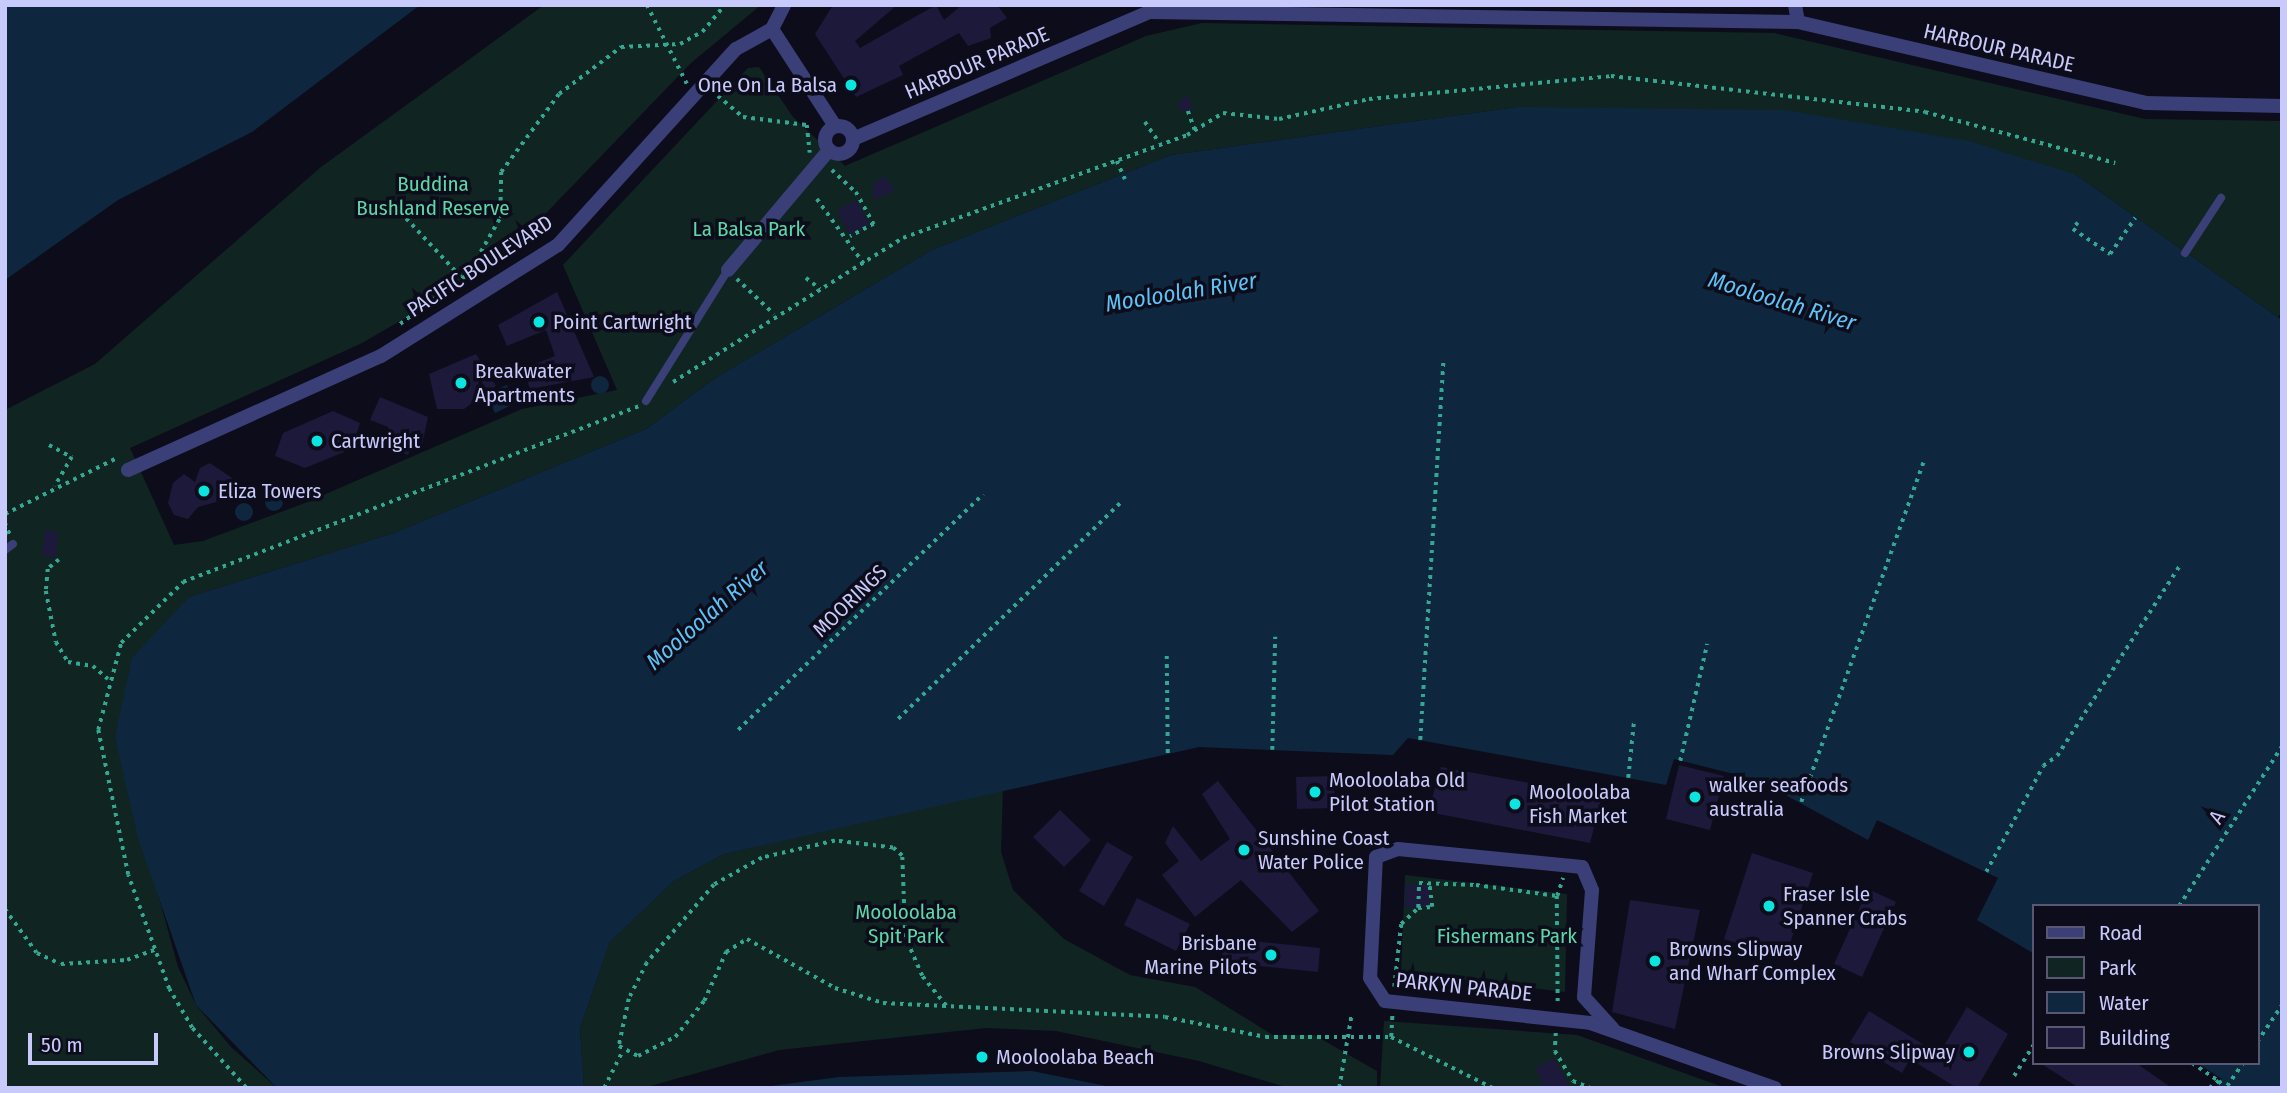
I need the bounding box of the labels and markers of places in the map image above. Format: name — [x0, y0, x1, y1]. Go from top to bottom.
place label: One On La Balsa — [698, 72, 837, 98]
marker: One On La Balsa — [843, 77, 859, 93]
place label: Point Cartwright — [553, 309, 692, 335]
marker: Point Cartwright — [531, 314, 547, 330]
place label: Breakwater Apartments — [475, 358, 575, 408]
marker: Breakwater Apartments — [453, 375, 469, 391]
place label: Cartwright — [331, 428, 420, 454]
marker: Cartwright — [309, 433, 325, 449]
place label: Eliza Towers — [218, 478, 322, 504]
marker: Eliza Towers — [196, 483, 212, 499]
place label: Mooloolaba Old Pilot Station — [1329, 767, 1465, 817]
place label: walker seafoods australia — [1709, 772, 1848, 822]
place label: Mooloolaba Fish Market — [1529, 779, 1631, 829]
marker: Mooloolaba Old Pilot Station — [1307, 784, 1323, 800]
marker: walker seafoods australia — [1687, 789, 1703, 805]
marker: Mooloolaba Fish Market — [1507, 796, 1523, 812]
place label: Sunshine Coast Water Police — [1258, 825, 1389, 875]
marker: Sunshine Coast Water Police — [1236, 842, 1252, 858]
place label: Fraser Isle Spanner Crabs — [1783, 881, 1907, 931]
marker: Fraser Isle Spanner Crabs — [1761, 898, 1777, 914]
place label: Brisbane Marine Pilots — [1144, 930, 1257, 980]
place label: Browns Slipway and Wharf Complex — [1669, 936, 1836, 986]
marker: Brisbane Marine Pilots — [1263, 947, 1279, 963]
marker: Browns Slipway and Wharf Complex — [1647, 953, 1663, 969]
place label: Browns Slipway — [1822, 1039, 1955, 1065]
place label: Mooloolaba Beach — [996, 1044, 1155, 1070]
marker: Browns Slipway — [1961, 1044, 1977, 1060]
marker: Mooloolaba Beach — [974, 1049, 990, 1065]

